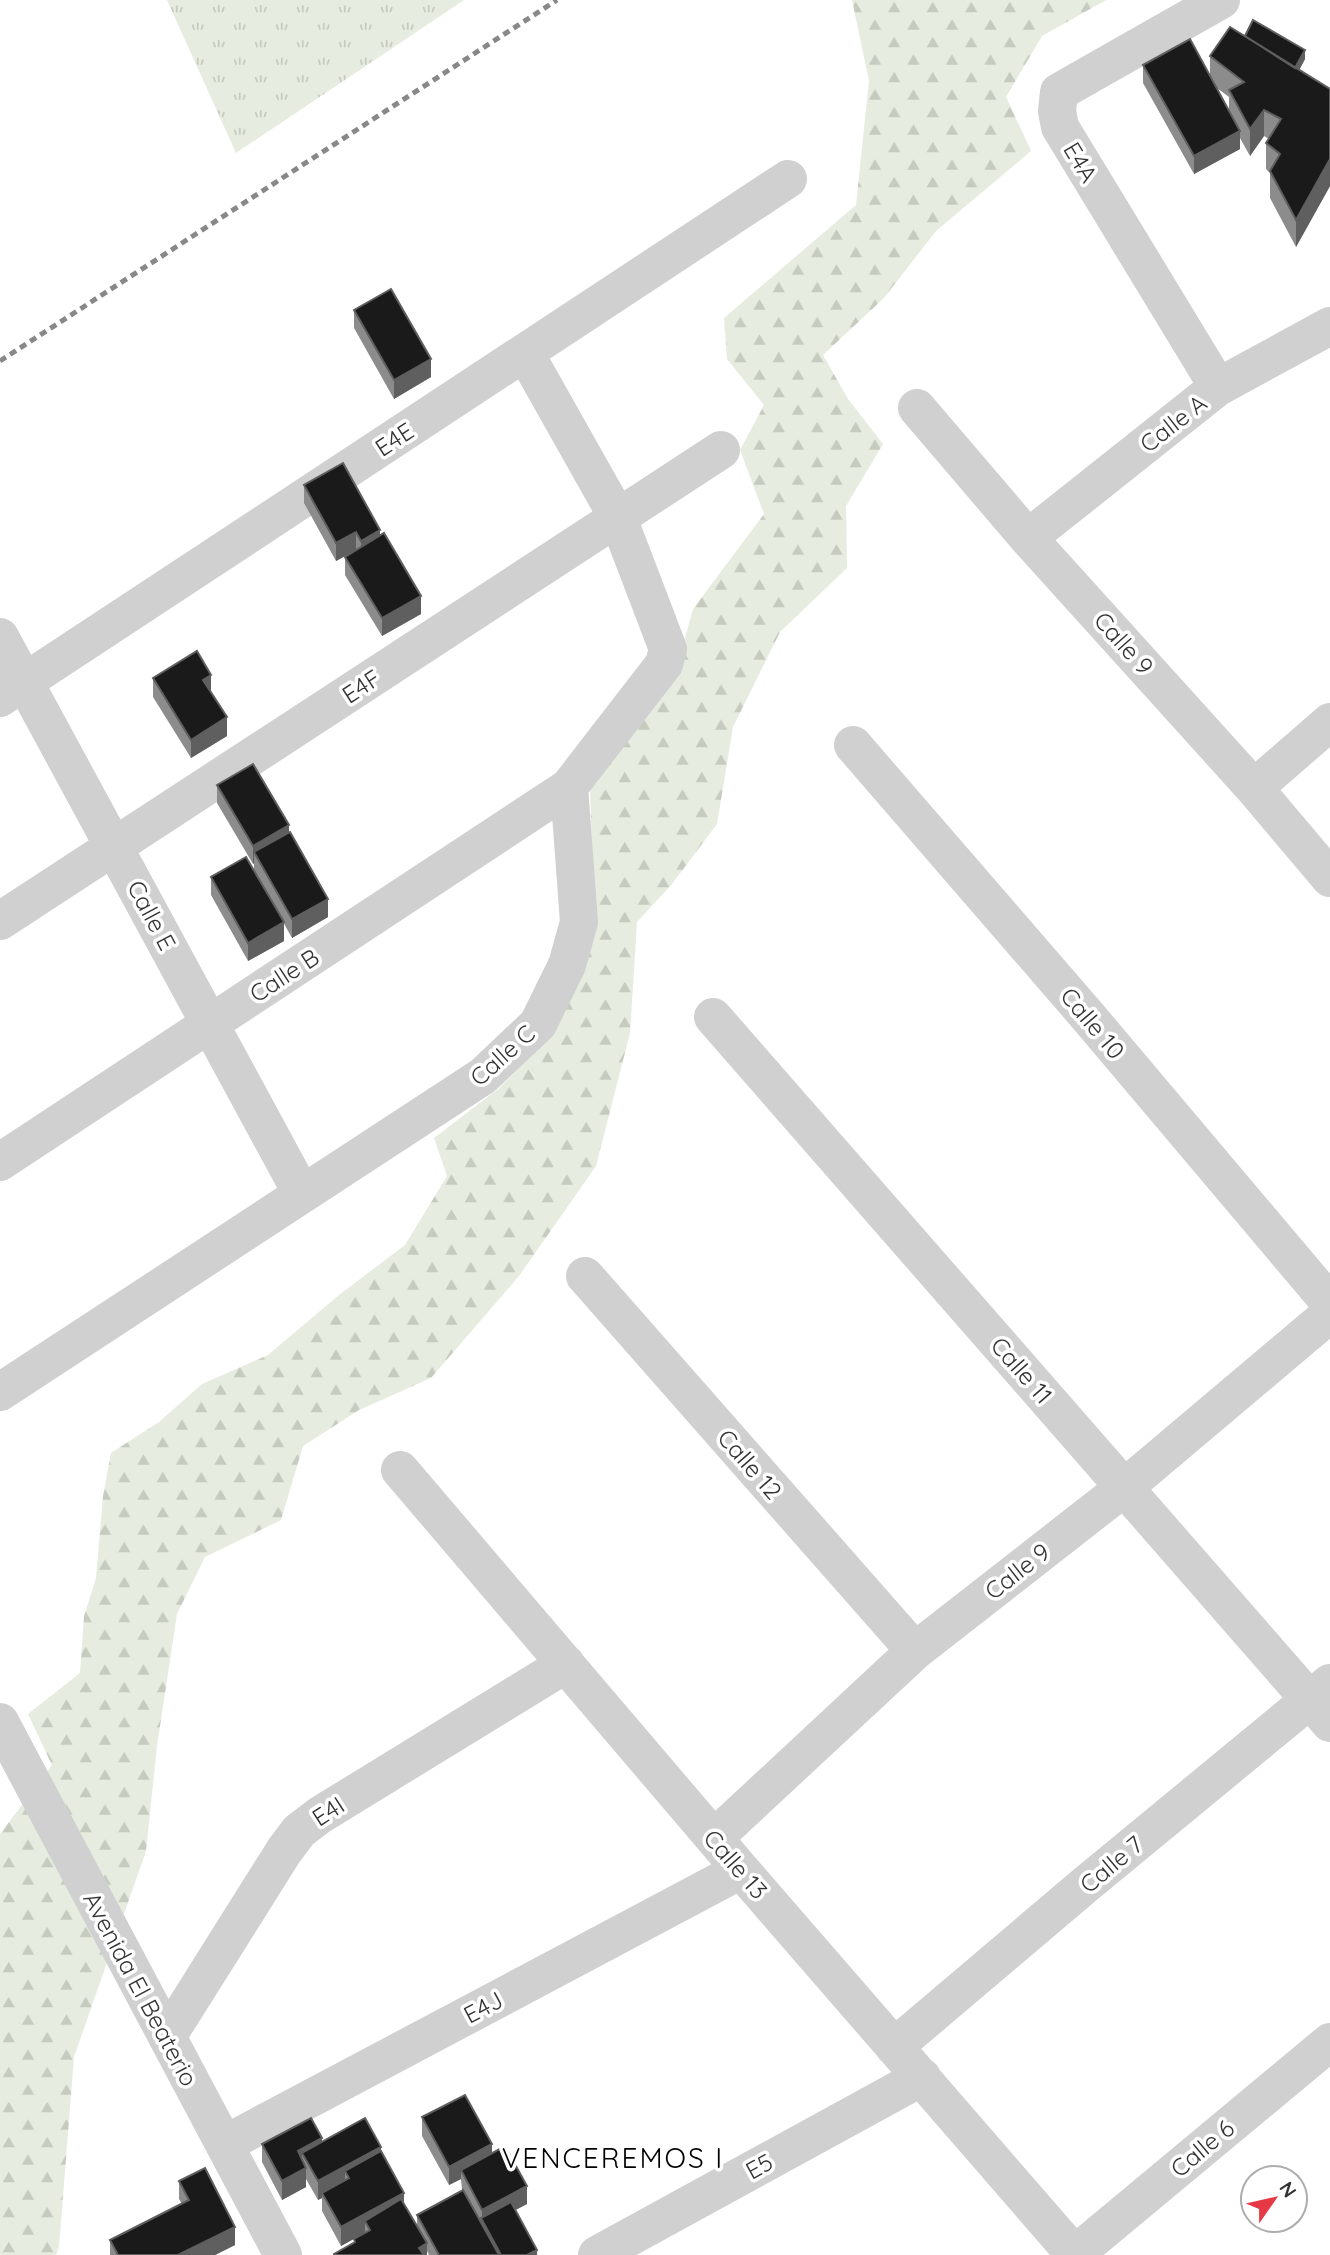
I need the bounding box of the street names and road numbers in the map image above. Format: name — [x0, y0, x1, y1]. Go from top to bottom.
street label: E4A — [1057, 136, 1105, 188]
street label: Calle A — [1134, 388, 1212, 458]
street label: E4E — [369, 416, 419, 462]
street label: Calle 9 — [1088, 605, 1160, 681]
street label: E4F — [336, 663, 386, 709]
street label: Calle E — [121, 875, 183, 955]
street label: Calle B — [244, 942, 324, 1008]
street label: Calle 10 — [1054, 981, 1132, 1065]
street label: Calle C — [463, 1018, 541, 1092]
street label: Calle 11 — [985, 1330, 1059, 1410]
street label: Calle 12 — [711, 1423, 789, 1505]
street label: Calle 9 — [978, 1536, 1056, 1606]
street label: E4I — [306, 1790, 350, 1832]
street label: Calle 13 — [698, 1823, 774, 1905]
street label: Calle 7 — [1073, 1829, 1149, 1899]
street label: Avenida El Beaterio — [77, 1887, 205, 2091]
street label: E4J — [458, 1984, 508, 2030]
street label: Calle 6 — [1164, 2113, 1240, 2183]
street label: E5 — [740, 2146, 778, 2186]

